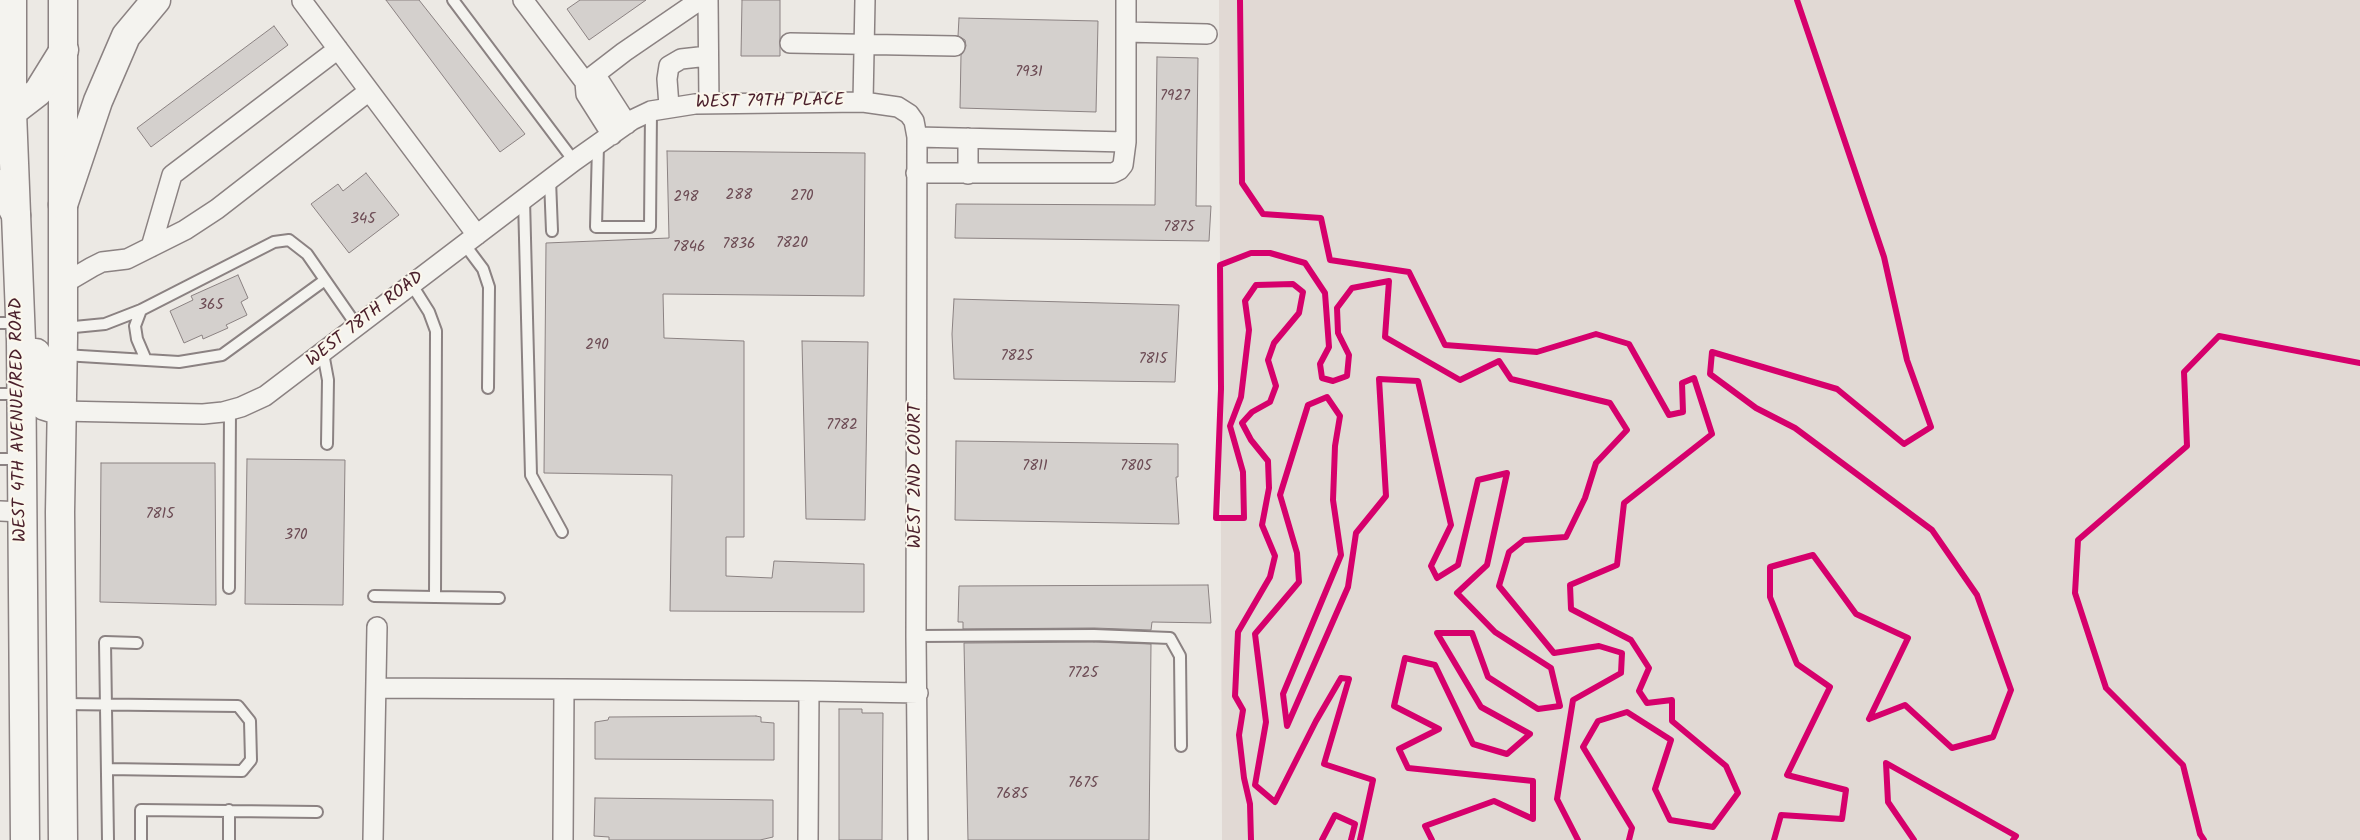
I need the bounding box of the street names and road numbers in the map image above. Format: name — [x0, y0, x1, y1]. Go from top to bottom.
street label: WEST 79TH PLACE — [695, 91, 845, 115]
street label: WEST 78TH ROAD — [303, 267, 429, 373]
street label: WEST 4TH AVENUE/RED ROAD — [7, 297, 33, 543]
street label: WEST 2ND COURT — [906, 403, 928, 549]

